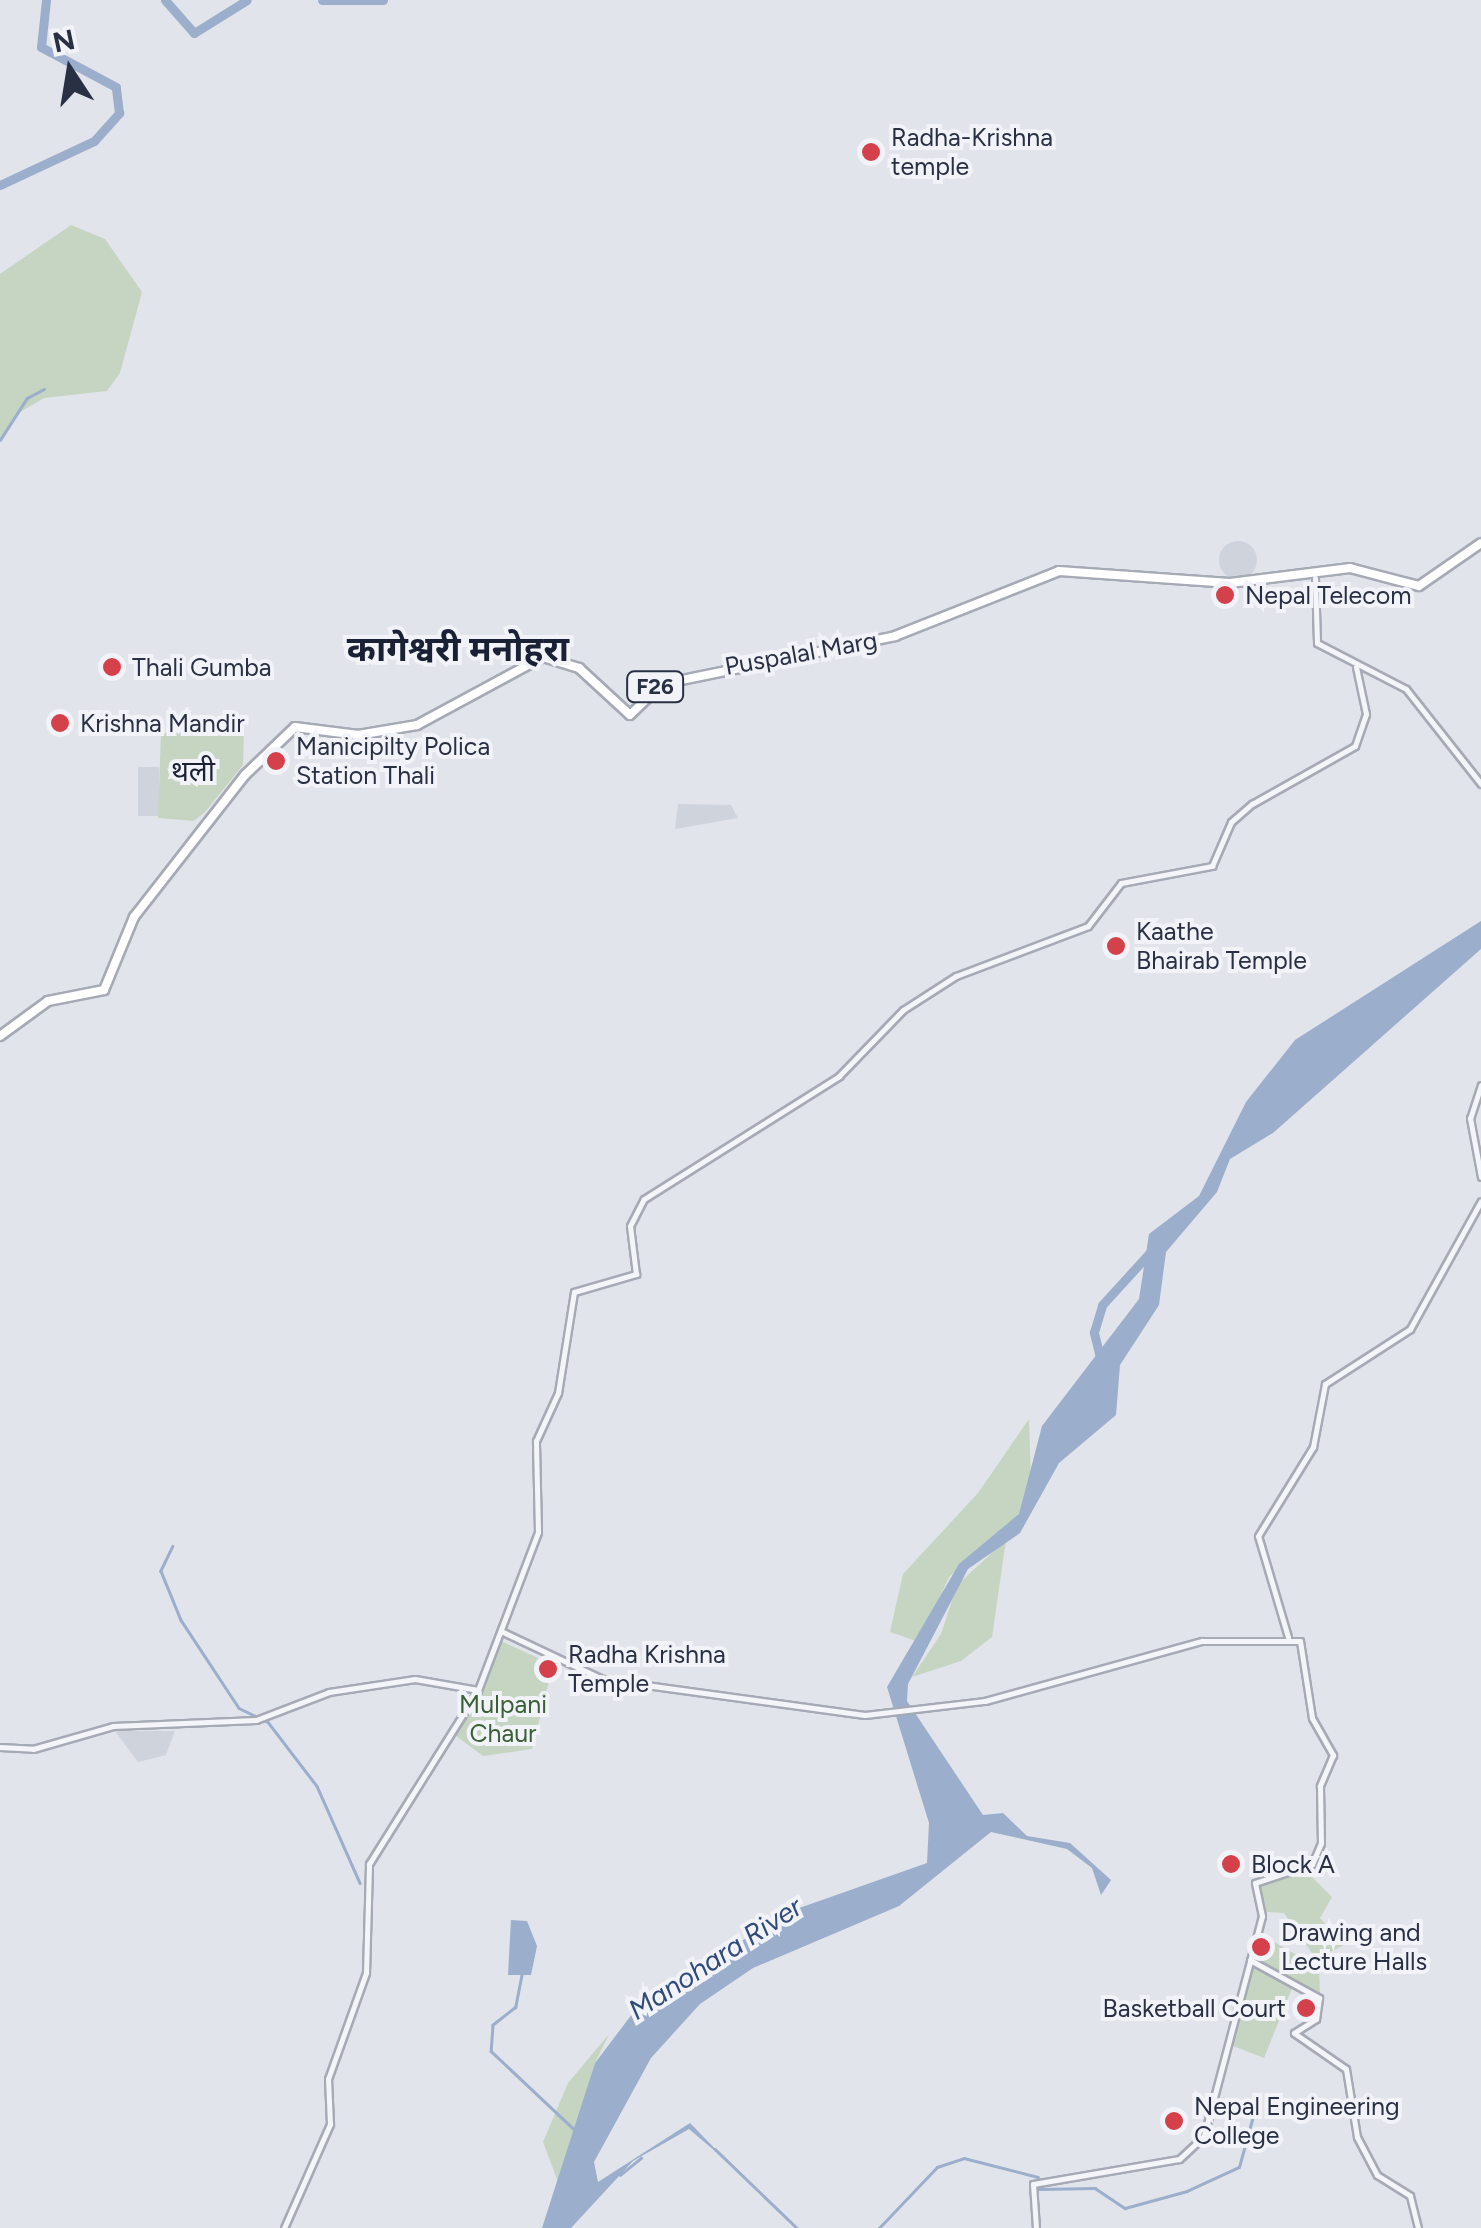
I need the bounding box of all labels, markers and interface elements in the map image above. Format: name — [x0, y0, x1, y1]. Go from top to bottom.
north arrow — [20, 20, 120, 120]
text: N — [50, 22, 78, 60]
place label: Radha-Krishna temple — [891, 123, 1053, 182]
marker: Radha-Krishna temple — [860, 141, 882, 163]
place label: Nepal Telecom — [1245, 580, 1412, 610]
marker: Nepal Telecom — [1214, 584, 1236, 606]
street label: Puspalal Marg — [722, 625, 880, 681]
district label: कागेश्वरी मनोहरा — [347, 628, 569, 670]
place label: Thali Gumba — [132, 652, 272, 682]
marker: Thali Gumba — [101, 656, 123, 678]
road number: F26 — [625, 670, 685, 704]
place label: Krishna Mandir — [80, 708, 245, 738]
marker: Krishna Mandir — [49, 712, 71, 734]
place label: Manicipilty Polica Station Thali — [296, 732, 490, 791]
marker: Manicipilty Polica Station Thali — [265, 750, 287, 772]
district label: थली — [171, 754, 215, 788]
place label: Kaathe Bhairab Temple — [1136, 917, 1307, 976]
marker: Kaathe Bhairab Temple — [1105, 935, 1127, 957]
place label: Radha Krishna Temple — [568, 1640, 726, 1699]
marker: Radha Krishna Temple — [537, 1658, 559, 1680]
park label: Mulpani Chaur — [459, 1690, 547, 1749]
place label: Block A — [1251, 1849, 1335, 1879]
marker: Block A — [1220, 1853, 1242, 1875]
water label: Manohara River — [622, 1889, 808, 2027]
place label: Drawing and Lecture Halls — [1281, 1918, 1427, 1977]
marker: Drawing and Lecture Halls — [1250, 1936, 1272, 1958]
place label: Basketball Court — [1102, 1993, 1286, 2023]
marker: Basketball Court — [1295, 1997, 1317, 2019]
place label: Nepal Engineering College — [1194, 2092, 1400, 2151]
marker: Nepal Engineering College — [1163, 2110, 1185, 2132]

